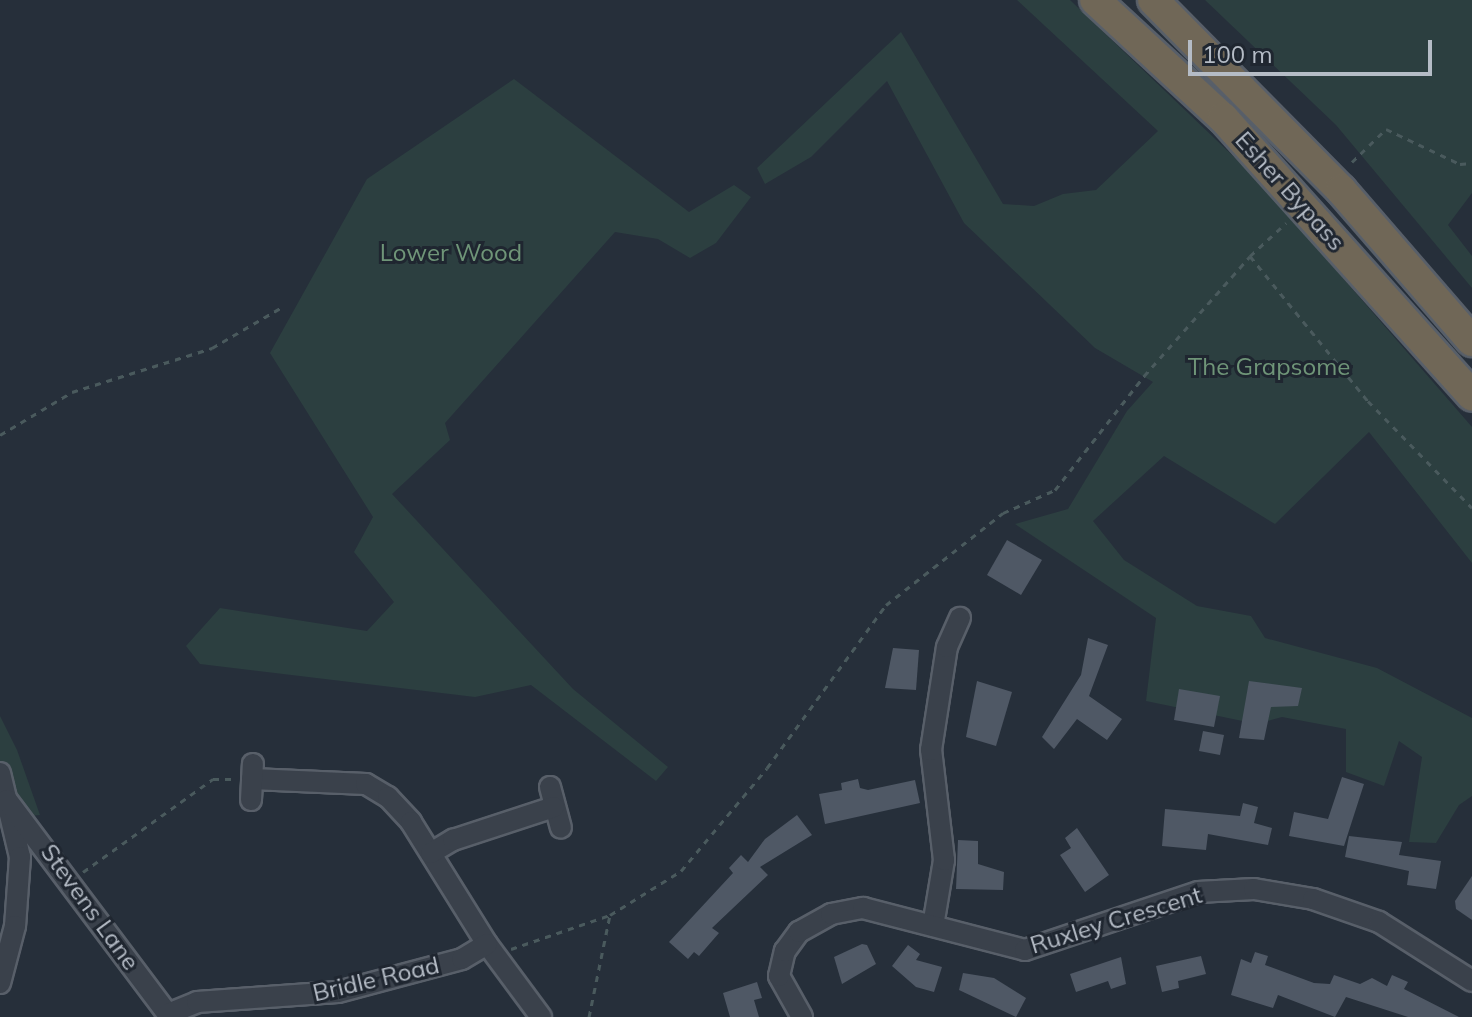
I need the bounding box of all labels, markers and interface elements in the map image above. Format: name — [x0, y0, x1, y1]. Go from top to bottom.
scale bar — [1192, 24, 1436, 74]
text: 100 m — [1202, 39, 1273, 69]
street label: Esher Bypass — [1229, 126, 1351, 256]
park label: Lower Wood — [380, 239, 522, 267]
park label: The Grapsome — [1188, 353, 1350, 381]
street label: Stevens Lane — [35, 838, 145, 976]
street label: Ruxley Crescent — [1027, 880, 1205, 960]
street label: Bridle Road — [310, 950, 442, 1008]

